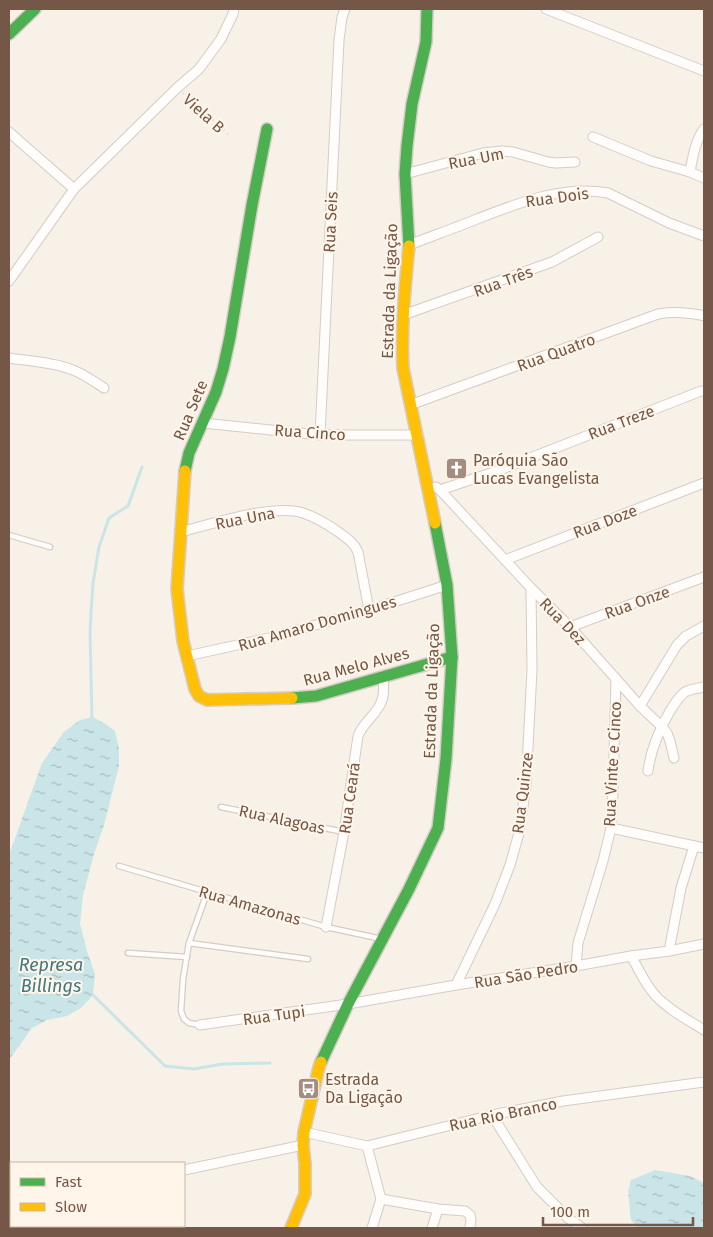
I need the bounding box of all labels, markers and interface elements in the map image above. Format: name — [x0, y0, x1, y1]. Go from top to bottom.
street label: Viela B — [179, 90, 229, 137]
street label: Rua Um — [447, 144, 506, 173]
street label: Rua Dois — [524, 184, 590, 211]
street label: Rua Seis — [319, 191, 342, 253]
street label: Estrada da Ligação — [378, 223, 402, 359]
street label: Rua Três — [471, 262, 535, 301]
street label: Rua Quatro — [514, 330, 598, 375]
street label: Rua Sete — [169, 377, 212, 443]
street label: Rua Treze — [585, 401, 657, 444]
street label: Rua Cinco — [274, 421, 346, 444]
place label: Paróquia São Lucas Evangelista — [473, 451, 600, 488]
church icon: Paróquia São Lucas Evangelista — [445, 457, 469, 481]
street label: Rua Doze — [570, 501, 640, 542]
street label: Rua Una — [214, 503, 277, 534]
street label: Rua Onze — [602, 582, 672, 623]
street label: Rua Amaro Domingues — [236, 592, 398, 655]
street label: Rua Dez — [536, 594, 590, 649]
street label: Estrada da Ligação — [420, 623, 444, 759]
street label: Rua Melo Alves — [301, 643, 411, 690]
street label: Rua Vinte e Cinco — [600, 701, 625, 827]
street label: Rua Quinze — [508, 751, 537, 835]
street label: Rua Ceará — [335, 761, 364, 835]
street label: Rua Alagoas — [237, 801, 327, 838]
street label: Rua Amazonas — [197, 882, 303, 929]
water label: Represa Billings — [19, 954, 83, 997]
street label: Rua São Pedro — [473, 957, 579, 992]
street label: Rua Tupi — [242, 1002, 307, 1029]
place label: Estrada Da Ligação — [325, 1070, 403, 1108]
bus stop icon: Estrada Da Ligação — [297, 1076, 321, 1100]
street label: Rua Rio Branco — [447, 1094, 559, 1135]
legend — [10, 1162, 185, 1227]
text: Fast — [55, 1173, 82, 1191]
scale bar — [543, 1194, 693, 1226]
text: Slow — [55, 1198, 87, 1216]
text: 100 m — [550, 1203, 590, 1221]

